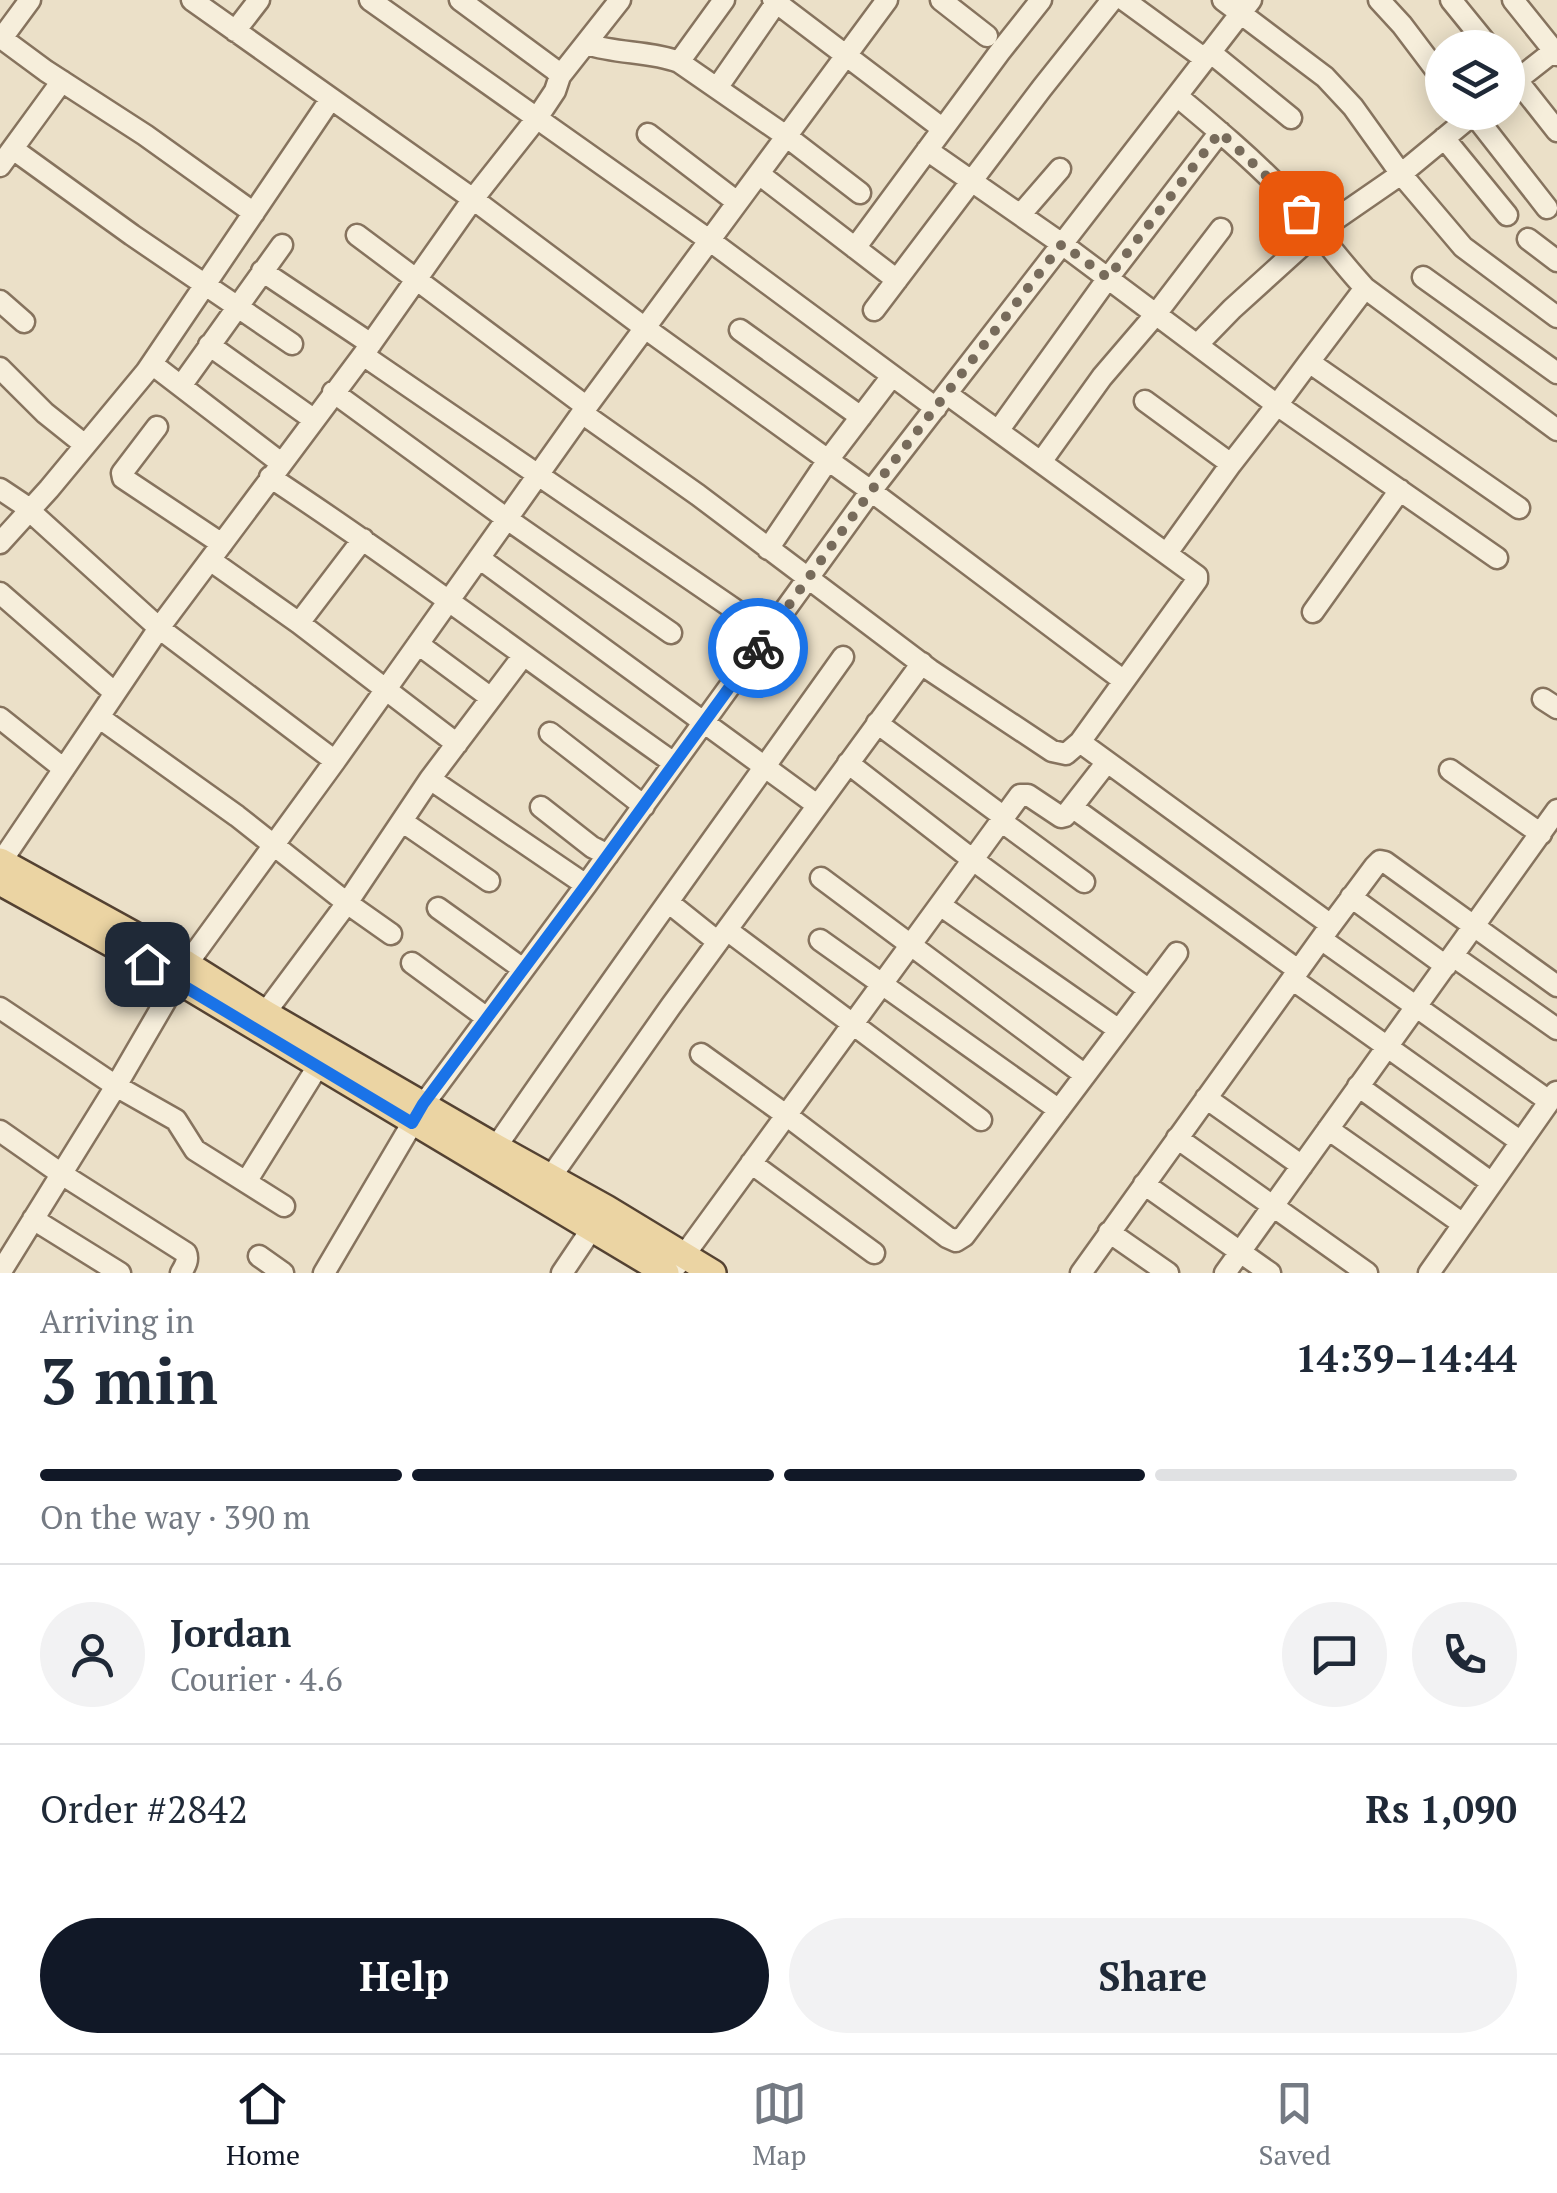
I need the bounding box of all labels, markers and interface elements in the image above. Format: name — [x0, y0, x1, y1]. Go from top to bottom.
map controls — [1425, 30, 1525, 130]
button: layers — [1425, 30, 1525, 130]
pin — [1259, 171, 1344, 256]
icon: bag — [1274, 186, 1329, 241]
courier — [708, 598, 808, 698]
icon: bike — [731, 621, 786, 676]
pin — [105, 922, 190, 1007]
icon: home — [120, 937, 175, 992]
text: Arriving in — [40, 1300, 194, 1342]
text: 14:39–14:44 — [1295, 1333, 1517, 1383]
text: 3 min — [40, 1336, 218, 1423]
text: On the way · 390 m — [40, 1496, 310, 1538]
button: person — [40, 1602, 145, 1707]
button: chat — [1282, 1602, 1387, 1707]
button: phone — [1412, 1602, 1517, 1707]
text: Jordan — [170, 1608, 291, 1658]
text: Courier · 4.6 — [170, 1658, 342, 1700]
text: Order #2842 — [40, 1784, 248, 1834]
text: Rs 1,090 — [1366, 1784, 1517, 1834]
button: Help — [40, 1918, 769, 2033]
button: Share — [789, 1918, 1517, 2033]
tab: Home — [226, 2076, 300, 2173]
tab: Map — [752, 2076, 807, 2173]
tab: Saved — [1259, 2076, 1331, 2173]

